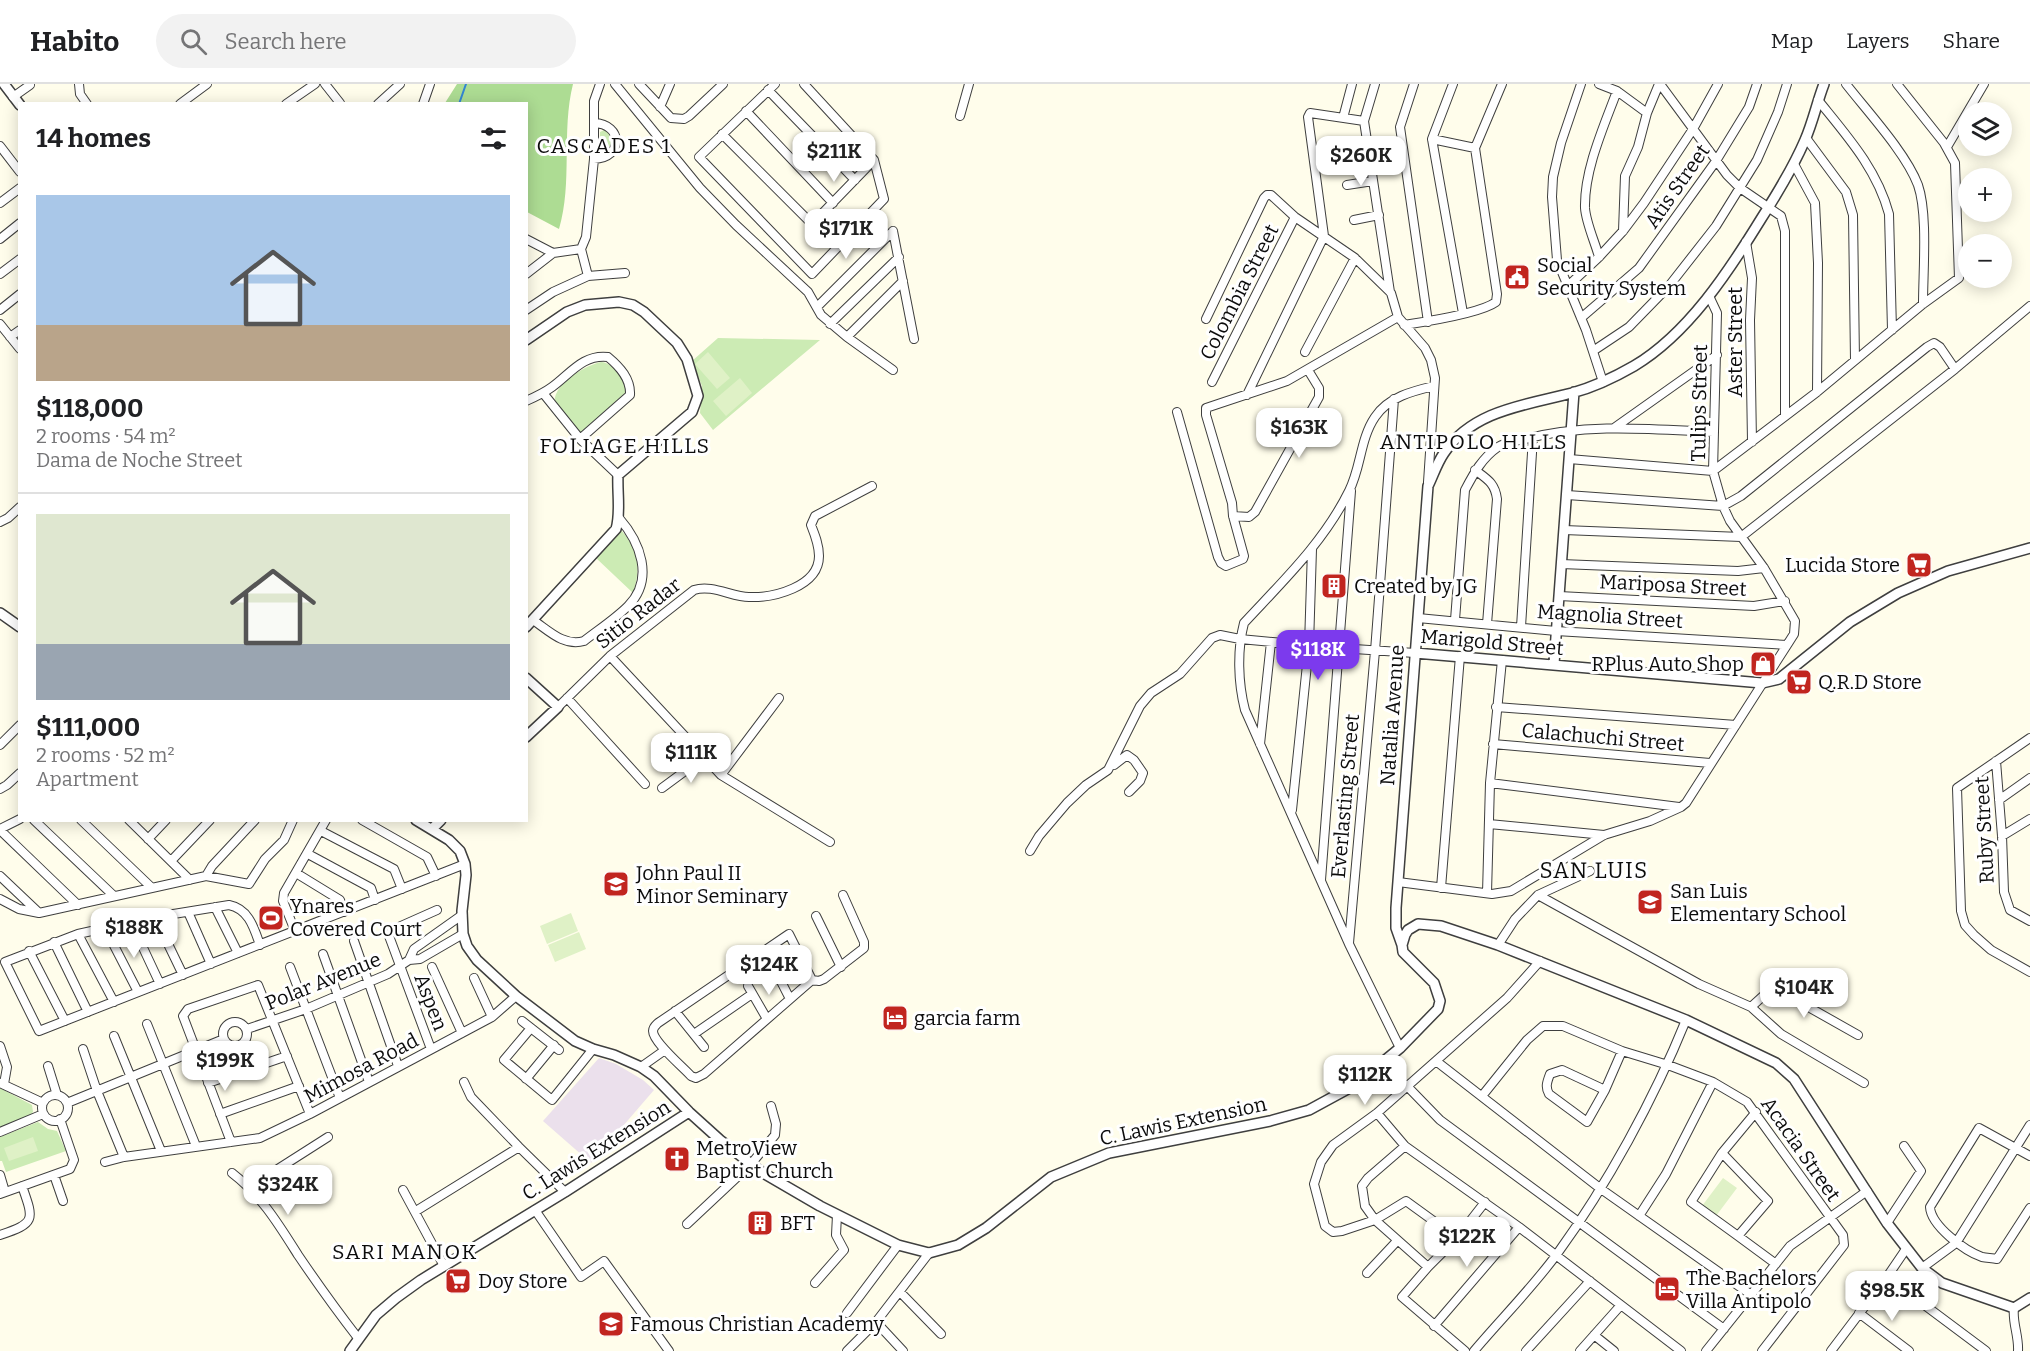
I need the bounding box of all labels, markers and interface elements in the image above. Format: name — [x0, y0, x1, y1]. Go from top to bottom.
search box — [156, 14, 576, 68]
text: Habito — [30, 25, 120, 58]
icon: search — [177, 25, 210, 58]
text: Search here — [225, 28, 347, 55]
text: Map — [1771, 28, 1813, 54]
text: Layers — [1846, 28, 1910, 54]
text: Share — [1943, 28, 2000, 54]
map controls — [1958, 102, 2012, 288]
button: layers — [1958, 102, 2012, 156]
icon: filters — [477, 122, 510, 155]
text: 14 homes — [36, 123, 151, 154]
pin: $211K — [792, 132, 876, 183]
district label: CASCADES 1 — [536, 133, 672, 159]
pin: $260K — [1319, 136, 1403, 187]
text: $211K — [806, 139, 862, 163]
street label: Atis Street — [1639, 139, 1715, 233]
text: $260K — [1330, 143, 1392, 167]
button: + — [1958, 168, 2012, 222]
pin: $171K — [804, 209, 888, 260]
text: $171K — [819, 216, 873, 240]
street label: Colombia Street — [1195, 220, 1283, 364]
icon: home — [219, 234, 327, 342]
button: − — [1958, 234, 2012, 288]
place label: Social Security System — [1537, 253, 1686, 300]
public building icon: Social Security System — [1502, 262, 1532, 292]
street label: Aster Street — [1723, 287, 1747, 397]
street label: Tulips Street — [1686, 344, 1712, 462]
text: $118,000 — [36, 393, 144, 424]
pin: $163K — [1257, 408, 1341, 459]
text: $163K — [1270, 415, 1328, 439]
text: 2 rooms · 54 m² — [36, 424, 176, 448]
district label: ANTIPOLO HILLS — [1380, 429, 1568, 455]
district label: FOLIAGE HILLS — [540, 433, 710, 459]
text: Dama de Noche Street — [36, 448, 242, 472]
supermarket icon: Lucida Store — [1904, 550, 1934, 580]
icon: home — [219, 553, 327, 661]
place label: Lucida Store — [1785, 553, 1900, 577]
street label: Mariposa Street — [1599, 569, 1747, 601]
building icon: Created by JG — [1319, 571, 1349, 601]
street label: Sitio Radar — [591, 572, 685, 654]
place label: Created by JG — [1354, 574, 1478, 598]
street label: Magnolia Street — [1536, 599, 1684, 633]
street label: Marigold Street — [1419, 624, 1565, 660]
pin: $118K — [1276, 630, 1360, 681]
text: $118K — [1290, 637, 1346, 661]
street label: Natalia Avenue — [1375, 644, 1409, 786]
shop icon: RPlus Auto Shop — [1748, 649, 1778, 679]
place label: RPlus Auto Shop — [1591, 652, 1744, 676]
supermarket icon: Q.R.D Store — [1784, 667, 1814, 697]
place label: Q.R.D Store — [1818, 670, 1922, 694]
text: $111,000 — [36, 712, 140, 743]
street label: Everlasting Street — [1326, 713, 1364, 879]
street label: Calachuchi Street — [1521, 718, 1685, 756]
pin: $111K — [649, 733, 733, 784]
text: $111K — [665, 740, 717, 764]
text: 2 rooms · 52 m² — [36, 743, 175, 767]
text: Apartment — [36, 767, 139, 791]
street label: Ruby Street — [1969, 776, 1999, 884]
district label: SAN LUIS — [1539, 857, 1649, 884]
place label: John Paul II Minor Seminary — [635, 861, 788, 908]
school or university icon: John Paul II Minor Seminary — [601, 869, 631, 899]
place label: San Luis Elementary School — [1670, 879, 1847, 926]
school or university icon: San Luis Elementary School — [1635, 887, 1665, 917]
place label: Ynares Covered Court — [290, 894, 422, 941]
sports icon: Ynares Covered Court — [256, 903, 286, 933]
pin: $188K — [92, 908, 176, 959]
text: $188K — [105, 915, 163, 939]
pin: $124K — [727, 945, 811, 996]
street label: Polar Avenue — [262, 947, 384, 1015]
text: $124K — [740, 952, 798, 976]
pin: $104K — [1762, 968, 1846, 1019]
street label: Aspen — [409, 970, 453, 1034]
text: $104K — [1774, 975, 1834, 999]
hotel icon: garcia farm — [880, 1003, 910, 1033]
place label: garcia farm — [914, 1006, 1020, 1030]
street label: Mimosa Road — [300, 1028, 422, 1108]
pin: $199K — [183, 1041, 267, 1092]
text: $199K — [196, 1048, 254, 1072]
pin: $112K — [1323, 1055, 1407, 1106]
text: $112K — [1338, 1062, 1392, 1086]
street label: C. Lawis Extension — [1097, 1091, 1269, 1150]
street label: Acacia Street — [1756, 1092, 1846, 1206]
street label: C. Lawis Extension — [517, 1095, 675, 1205]
place label: MetroView Baptist Church — [696, 1136, 834, 1183]
church icon: MetroView Baptist Church — [662, 1144, 692, 1174]
pin: $324K — [246, 1165, 330, 1216]
text: $324K — [257, 1172, 319, 1196]
building icon: BFT — [745, 1208, 775, 1238]
place label: BFT — [780, 1211, 816, 1235]
pin: $122K — [1425, 1217, 1509, 1268]
text: $122K — [1438, 1224, 1496, 1248]
district label: SARI MANOK — [332, 1239, 478, 1265]
supermarket icon: Doy Store — [443, 1266, 473, 1296]
place label: The Bachelors Villa Antipolo — [1686, 1266, 1817, 1313]
place label: Doy Store — [478, 1269, 567, 1293]
pin: $98.5K — [1843, 1271, 1941, 1322]
hotel icon: The Bachelors Villa Antipolo — [1652, 1274, 1682, 1304]
text: $98.5K — [1859, 1278, 1925, 1302]
school or university icon: Famous Christian Academy — [596, 1309, 626, 1339]
place label: Famous Christian Academy — [630, 1312, 884, 1336]

